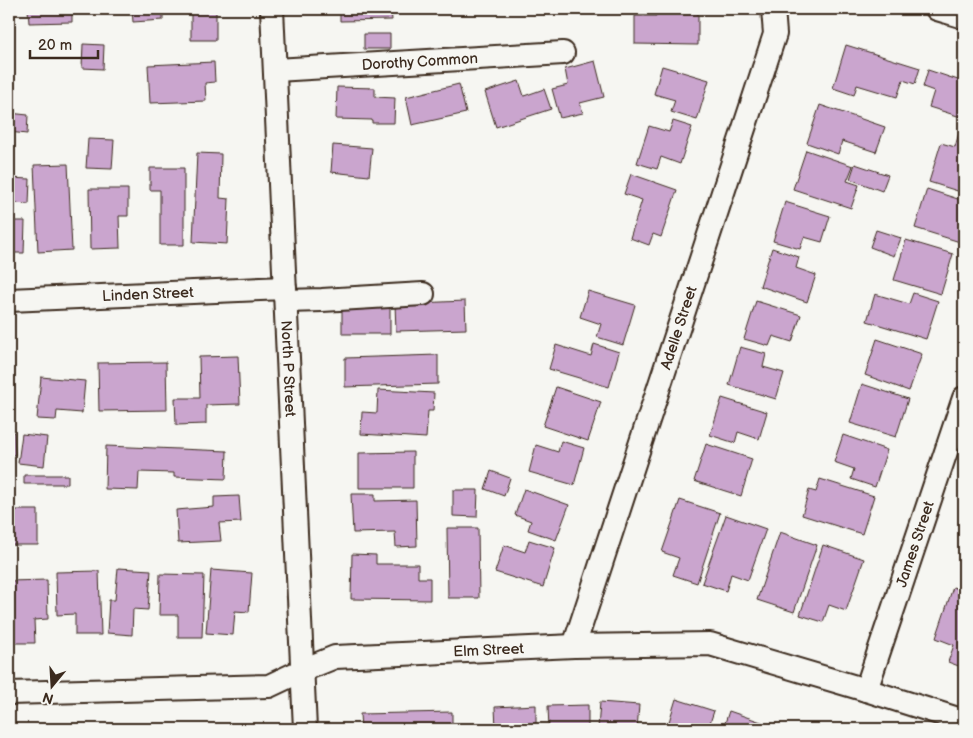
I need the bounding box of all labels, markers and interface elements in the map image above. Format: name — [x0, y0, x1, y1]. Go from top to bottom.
scale bar — [30, 28, 98, 60]
text: 20 m — [38, 36, 72, 55]
street label: Dorothy Common — [361, 49, 478, 74]
street label: Linden Street — [102, 282, 194, 305]
street label: Adelle Street — [656, 283, 701, 372]
street label: North P Street — [277, 320, 300, 418]
street label: James Street — [892, 498, 938, 590]
street label: Elm Street — [453, 639, 525, 661]
north arrow — [28, 660, 78, 710]
text: N — [41, 688, 56, 708]

